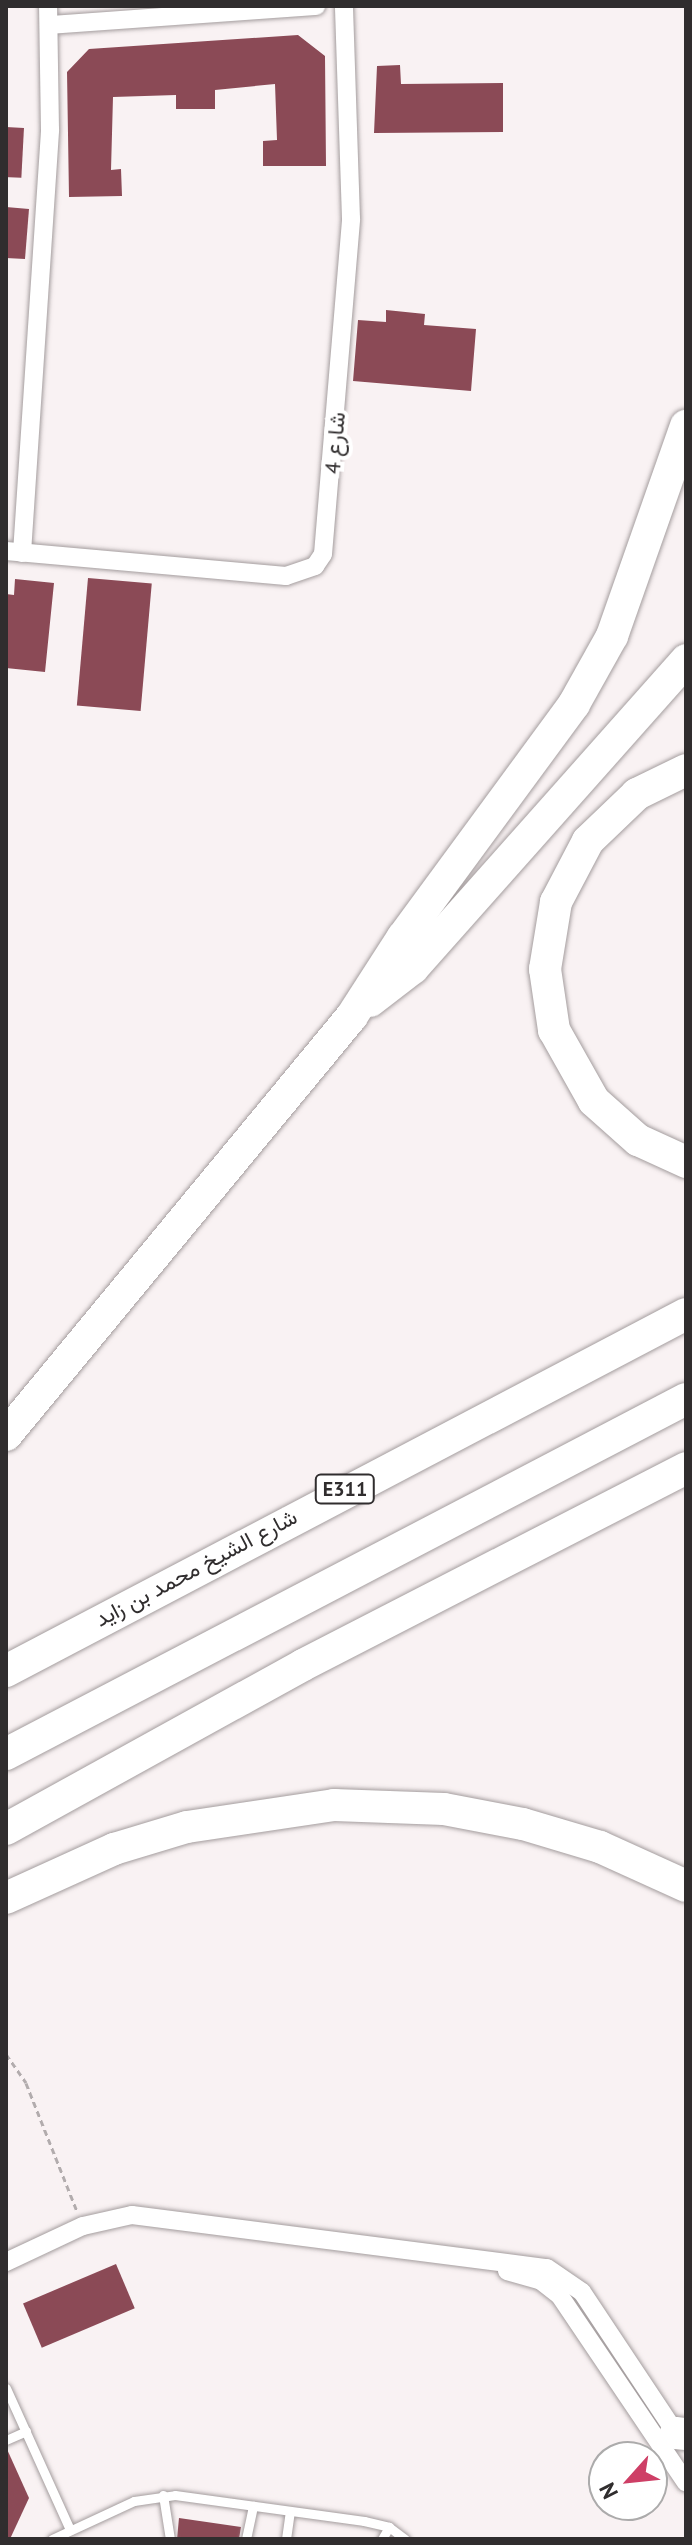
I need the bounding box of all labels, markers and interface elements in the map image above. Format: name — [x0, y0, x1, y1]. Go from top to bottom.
street label: شارع 4 — [319, 411, 351, 475]
road number: E311 — [313, 1473, 377, 1505]
street label: شارع الشيخ محمد بن زايد — [90, 1503, 302, 1633]
north arrow — [588, 2441, 668, 2521]
text: N — [593, 2478, 624, 2504]

